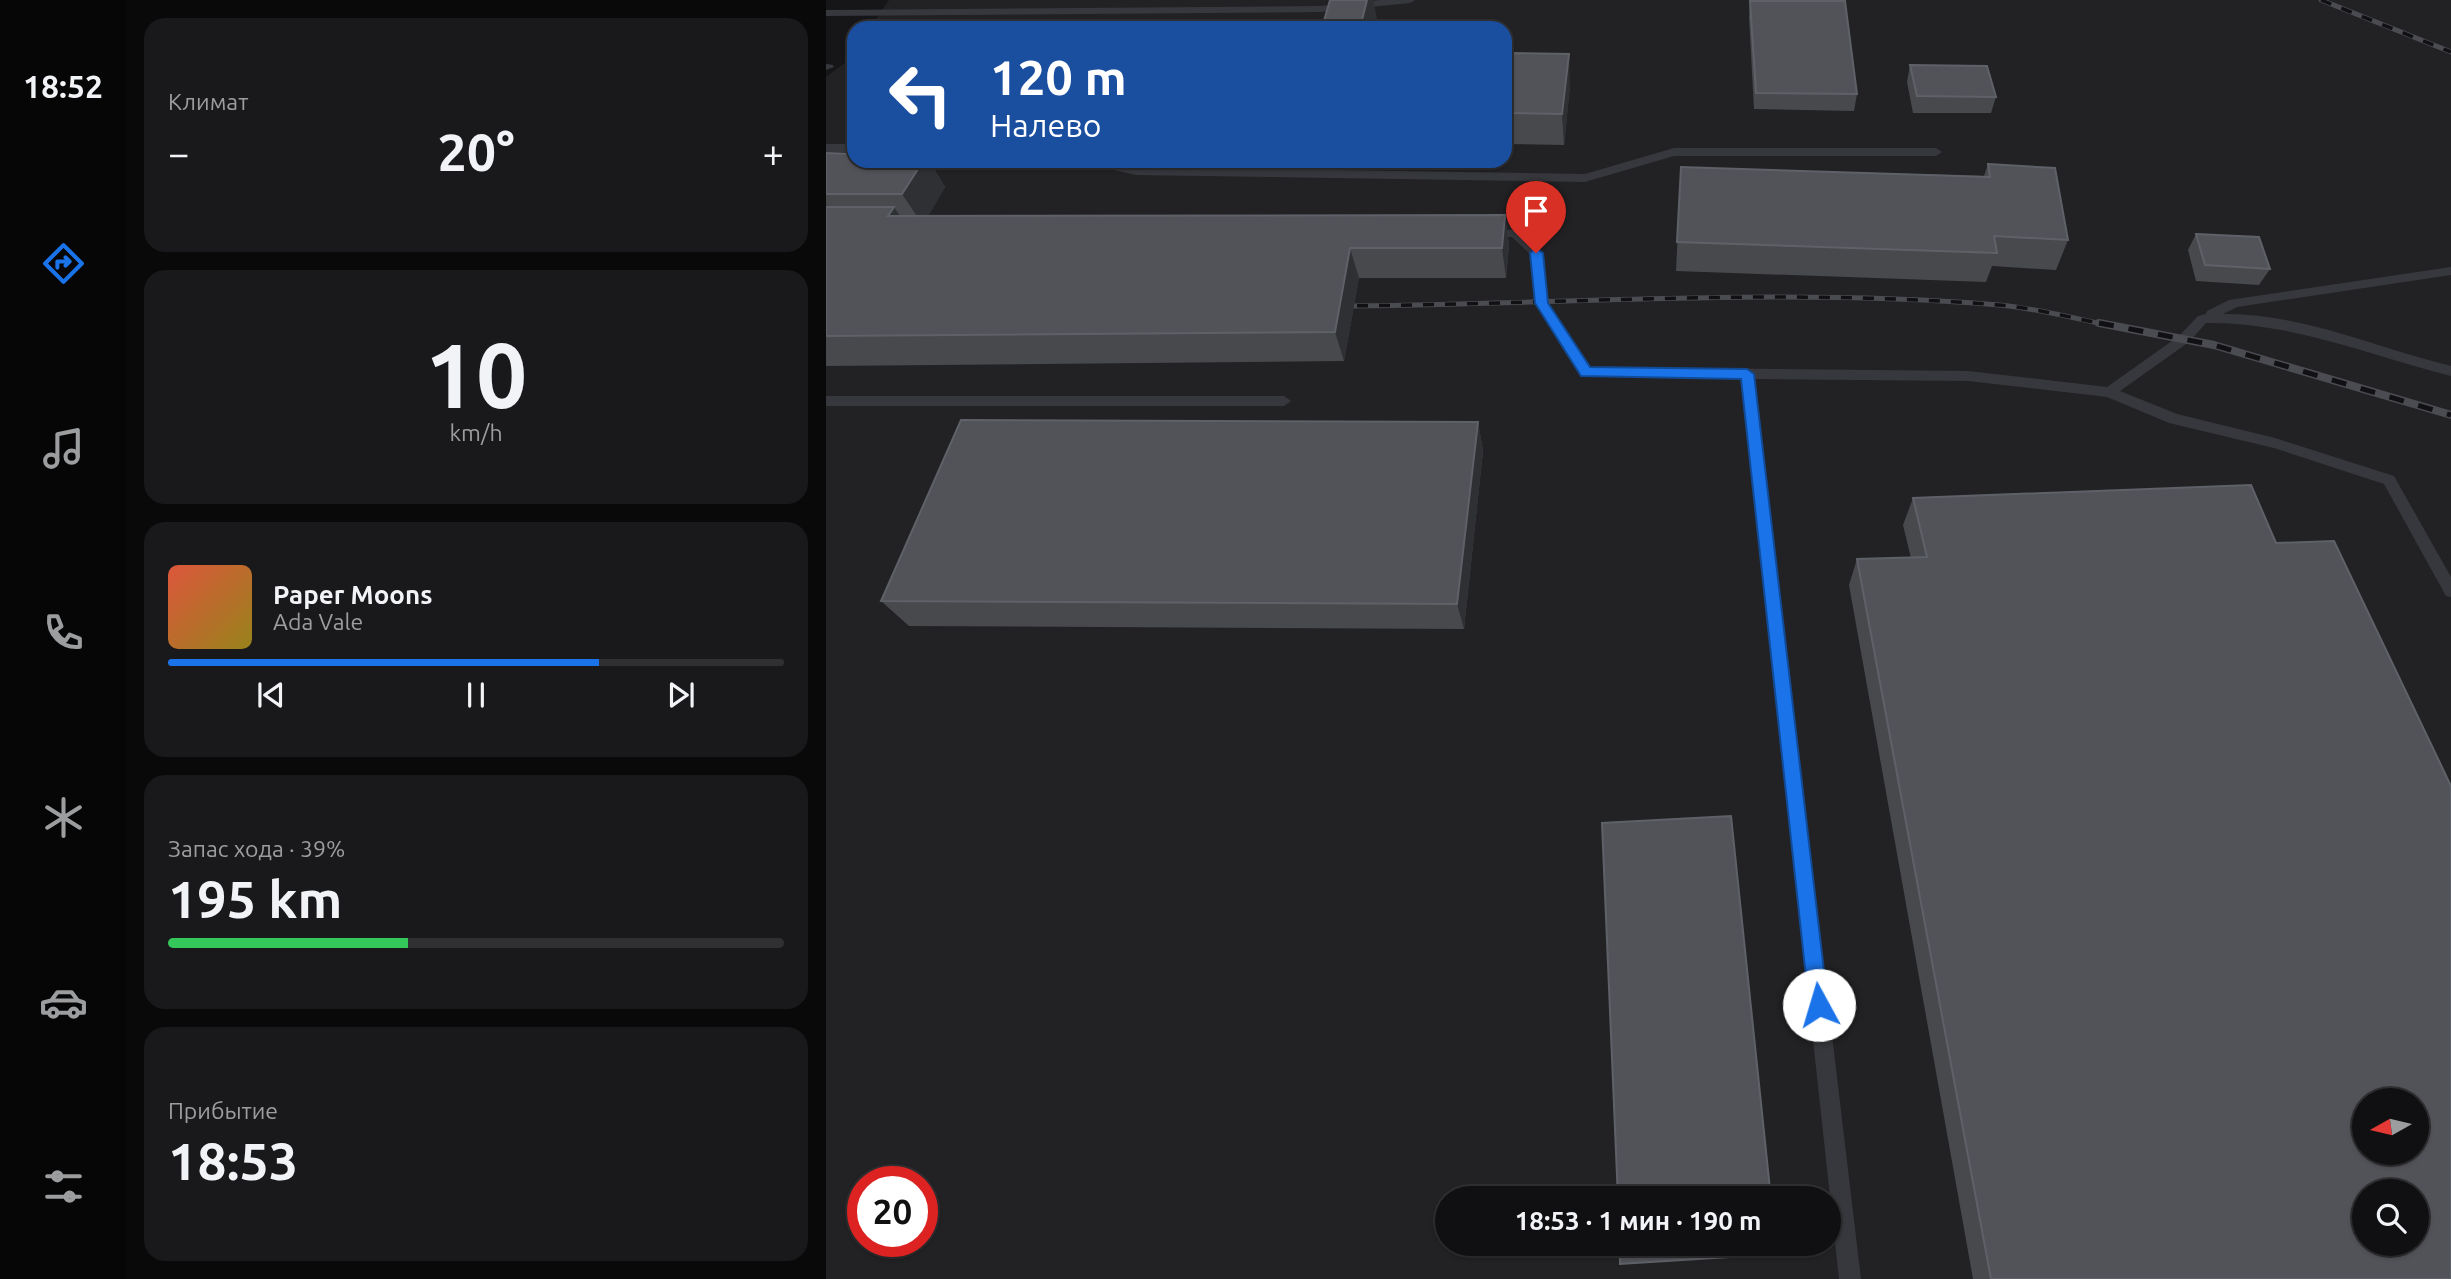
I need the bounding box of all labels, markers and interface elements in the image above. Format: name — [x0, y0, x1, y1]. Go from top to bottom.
icon: left — [875, 49, 966, 140]
text: 120 m — [990, 49, 1127, 104]
text: 18:52 — [23, 68, 103, 104]
text: Климат — [168, 89, 248, 114]
text: Налево — [990, 107, 1102, 143]
text: 20° — [437, 123, 515, 181]
text: − — [168, 132, 189, 174]
text: + — [763, 132, 784, 174]
pin — [1506, 181, 1566, 253]
icon: arrive — [1517, 192, 1555, 230]
icon: directions — [39, 239, 88, 288]
text: 10 — [425, 323, 527, 425]
text: km/h — [449, 420, 503, 445]
icon: music — [39, 424, 88, 473]
text: Paper Moons — [273, 580, 432, 609]
icon: phone — [39, 608, 88, 657]
text: Ada Vale — [273, 609, 363, 634]
icon: previous — [252, 676, 290, 714]
icon: pause — [457, 676, 495, 714]
icon: next — [662, 676, 700, 714]
icon: climate — [39, 793, 88, 842]
text: Запас хода · 39% — [168, 836, 345, 861]
text: 195 km — [168, 870, 342, 928]
position arrow — [1782, 968, 1856, 1042]
icon: car — [39, 978, 88, 1027]
north arrow — [2352, 1088, 2429, 1166]
map controls — [2352, 1088, 2429, 1256]
text: Прибытие — [168, 1098, 278, 1123]
text: 18:53 — [168, 1132, 298, 1190]
icon: filters — [39, 1162, 88, 1211]
speed limit sign: 20 — [847, 1166, 938, 1257]
button: search — [2352, 1179, 2429, 1256]
text: 18:53 · 1 мин · 190 m — [1515, 1206, 1761, 1235]

